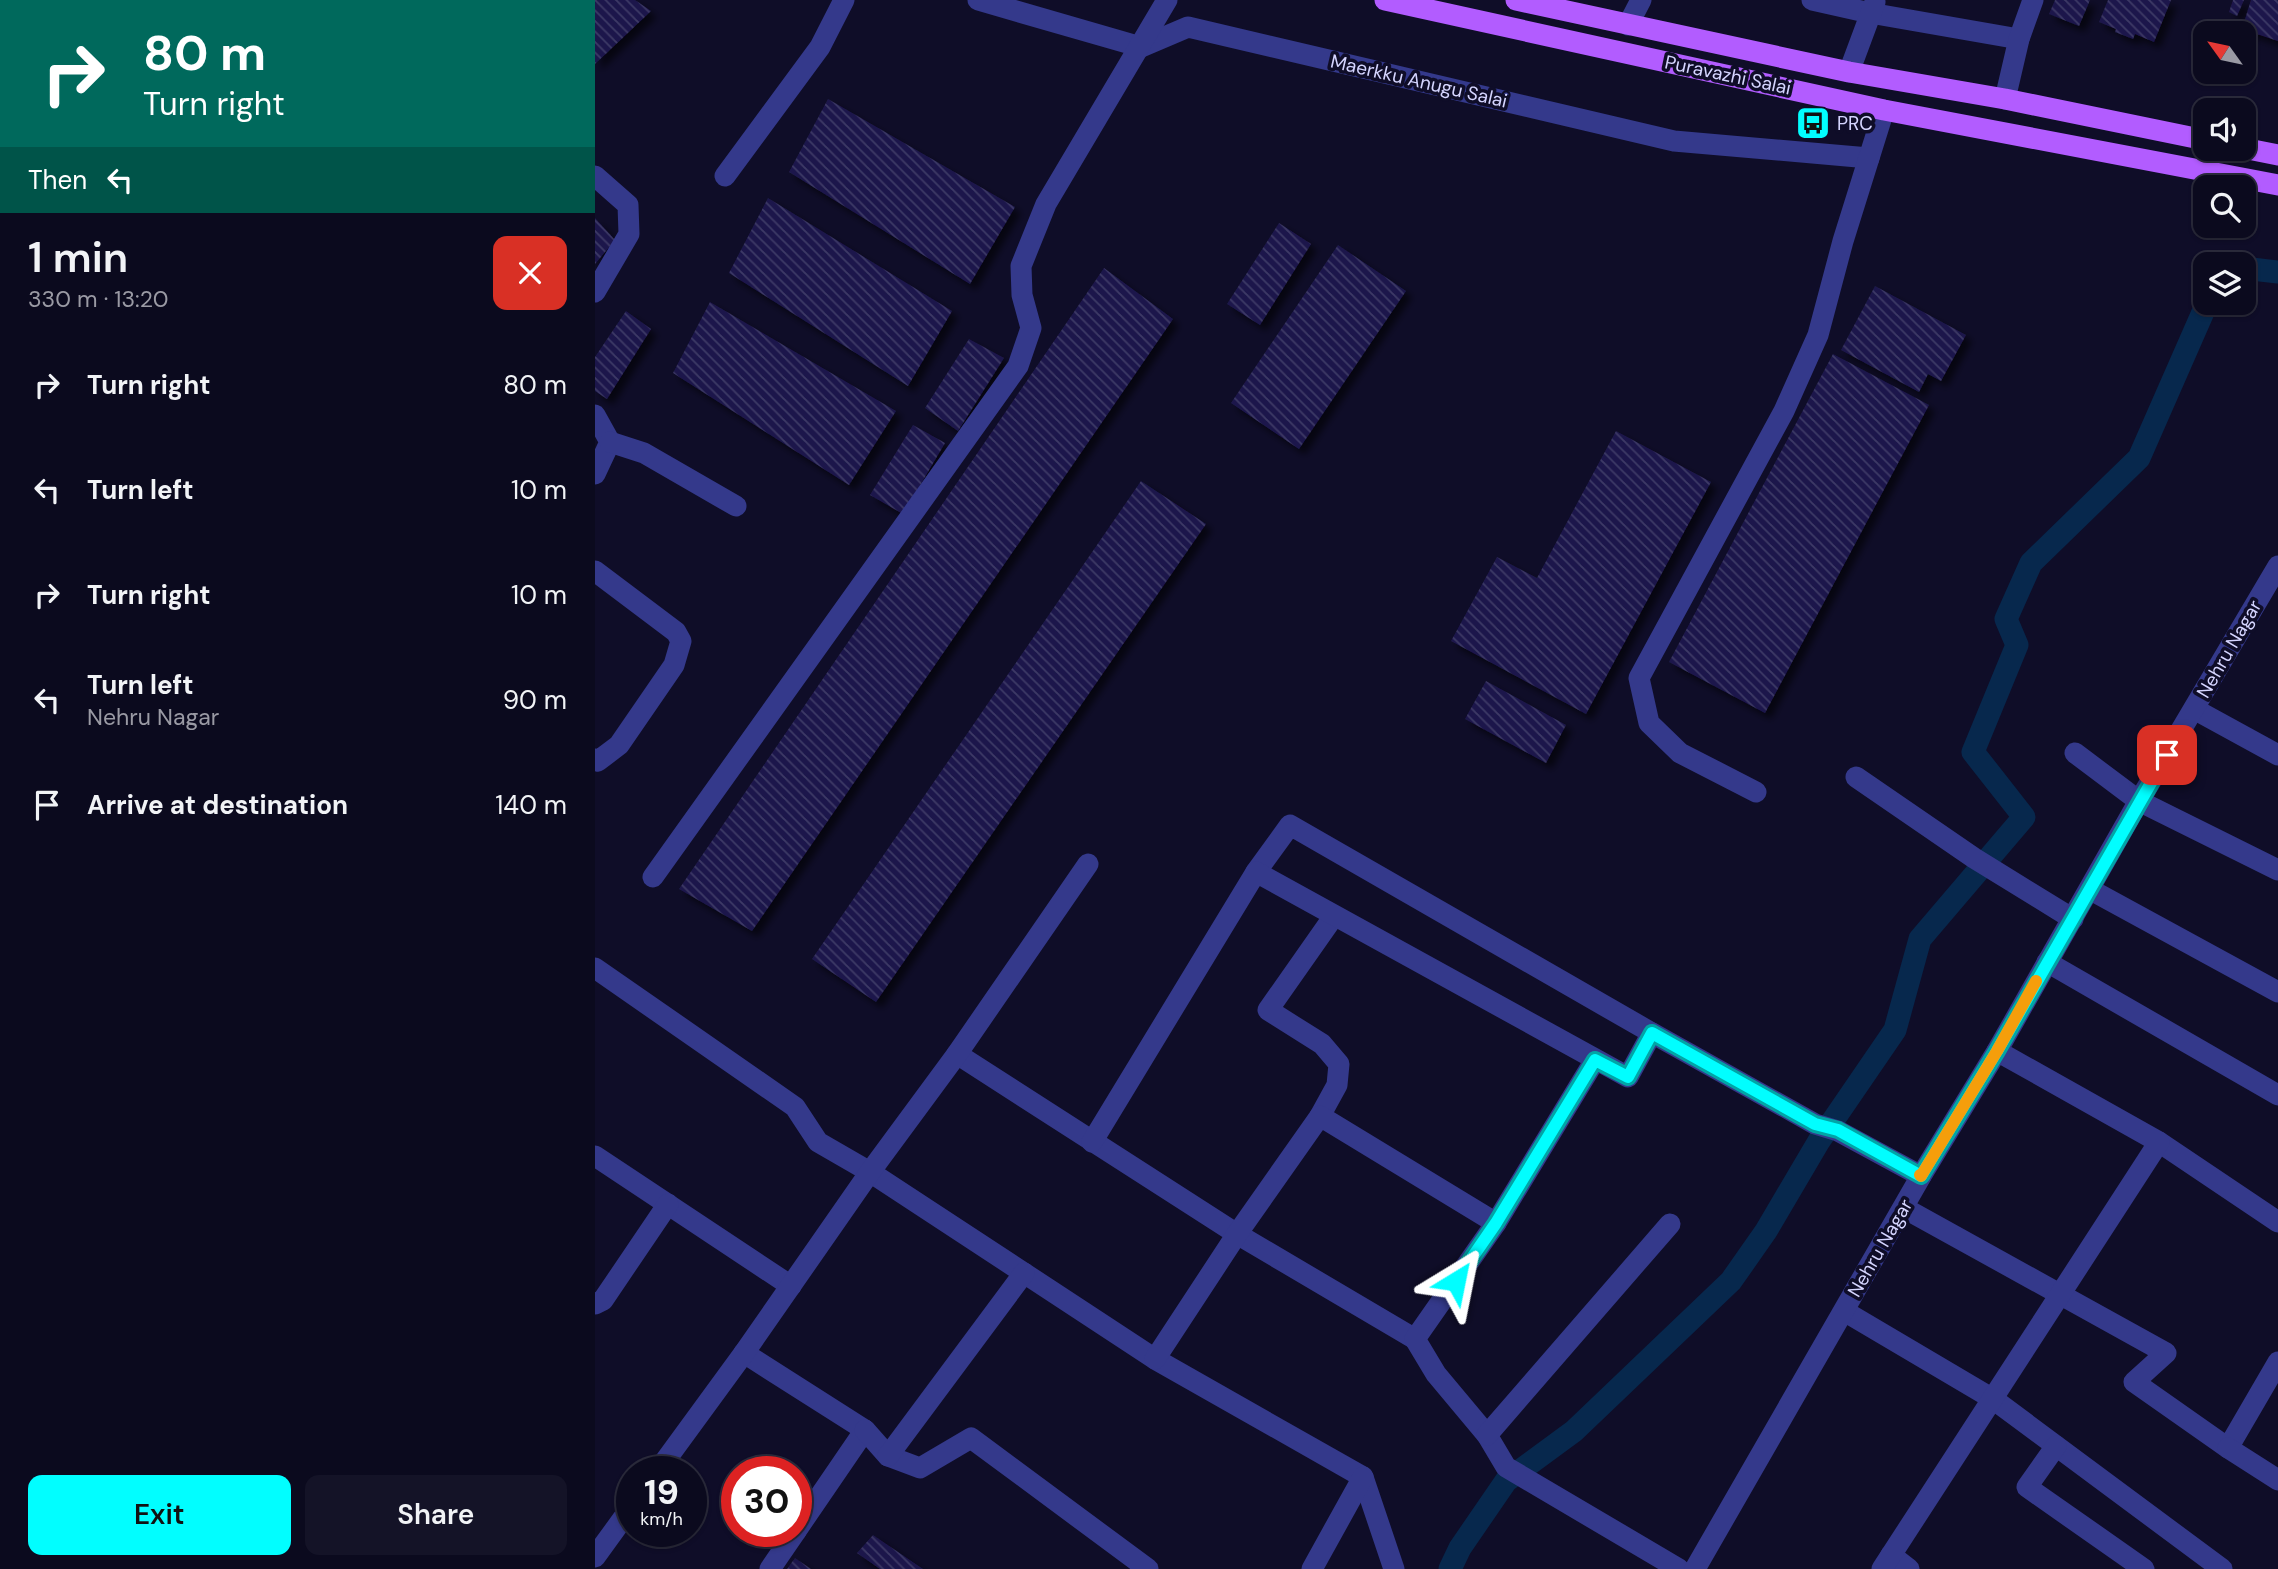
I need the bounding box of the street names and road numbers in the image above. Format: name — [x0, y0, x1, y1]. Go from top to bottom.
street label: Maerkku Anugu Salai — [1328, 48, 1510, 114]
street label: Puravazhi Salai — [1663, 49, 1793, 101]
street label: Nehru Nagar — [2191, 595, 2267, 703]
street label: Nehru Nagar — [1842, 1194, 1918, 1302]

